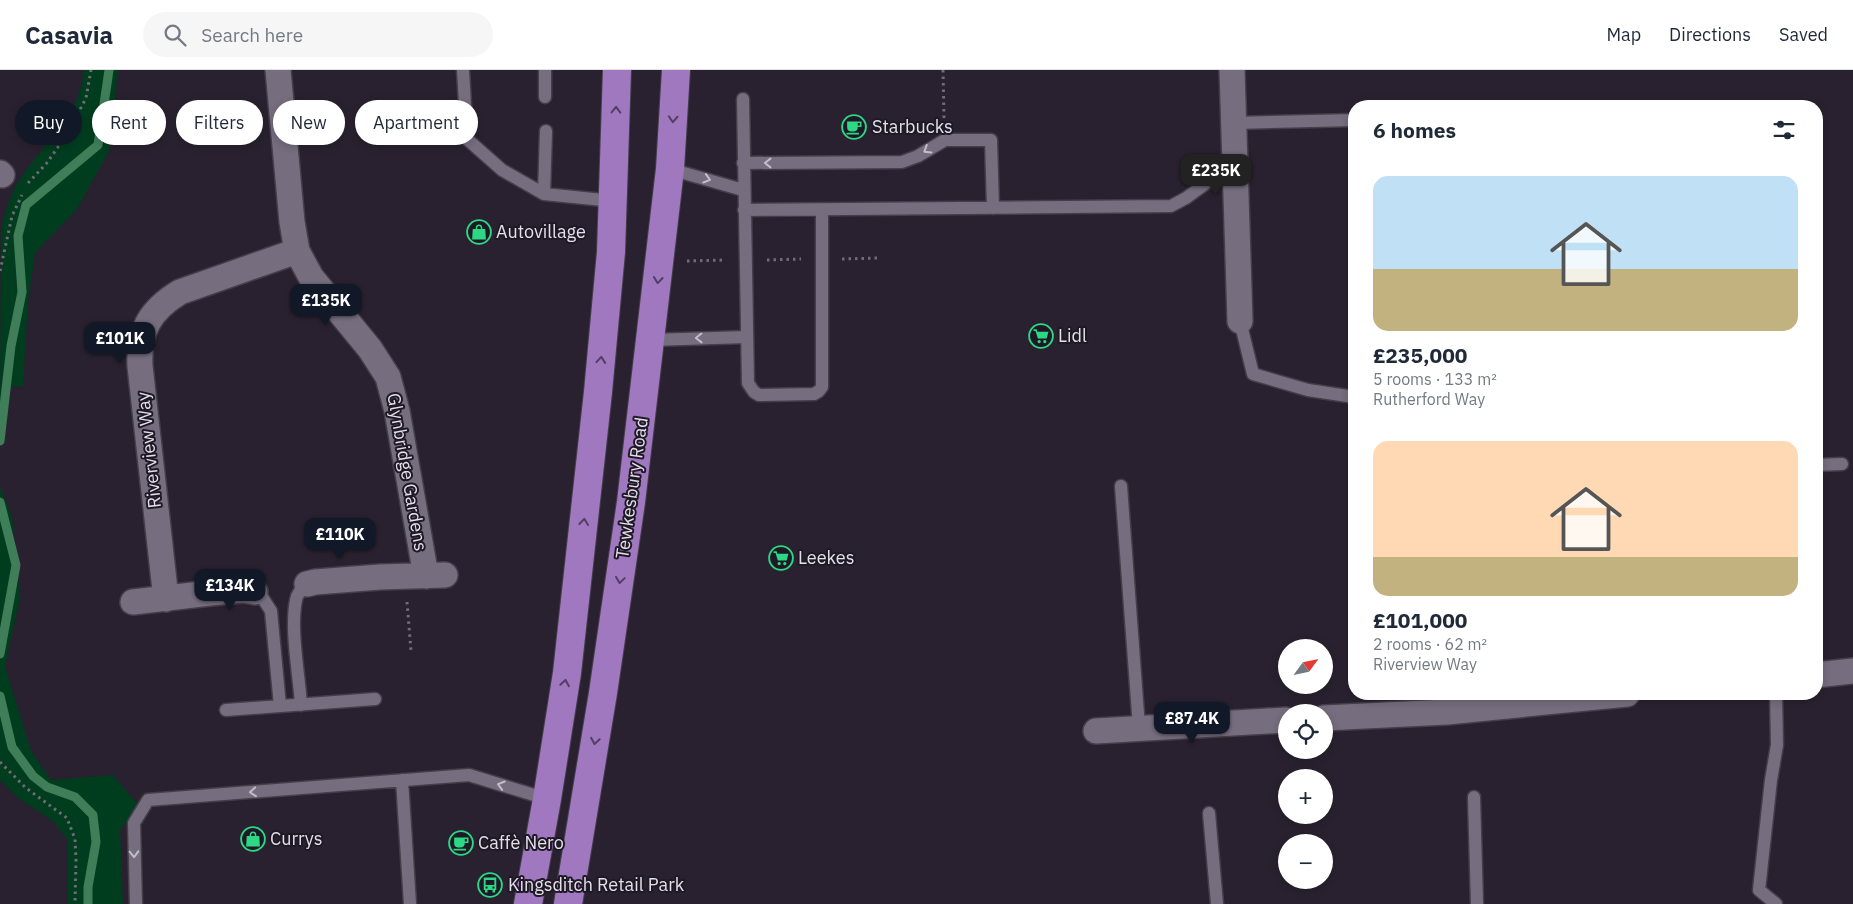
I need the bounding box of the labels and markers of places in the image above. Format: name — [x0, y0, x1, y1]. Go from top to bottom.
cafe icon: Starbucks — [841, 114, 867, 140]
place label: Starbucks — [872, 115, 953, 138]
pin: £235K — [1181, 154, 1251, 196]
shop icon: Autovillage — [466, 219, 492, 245]
place label: Autovillage — [496, 220, 586, 243]
pin: £135K — [291, 284, 361, 326]
pin: £101K — [85, 322, 155, 364]
supermarket icon: Lidl — [1028, 323, 1054, 349]
place label: Lidl — [1058, 324, 1087, 347]
pin: £110K — [305, 518, 375, 560]
supermarket icon: Leekes — [768, 545, 794, 571]
place label: Leekes — [798, 546, 854, 569]
pin: £134K — [195, 568, 265, 611]
pin: £87.4K — [1151, 702, 1233, 744]
shop icon: Currys — [240, 826, 266, 852]
place label: Currys — [270, 827, 322, 850]
cafe icon: Caffè Nero — [448, 830, 474, 856]
place label: Caffè Nero — [478, 831, 564, 854]
bus stop icon: Kingsditch Retail Park — [477, 872, 503, 898]
place label: Kingsditch Retail Park — [508, 873, 685, 896]

